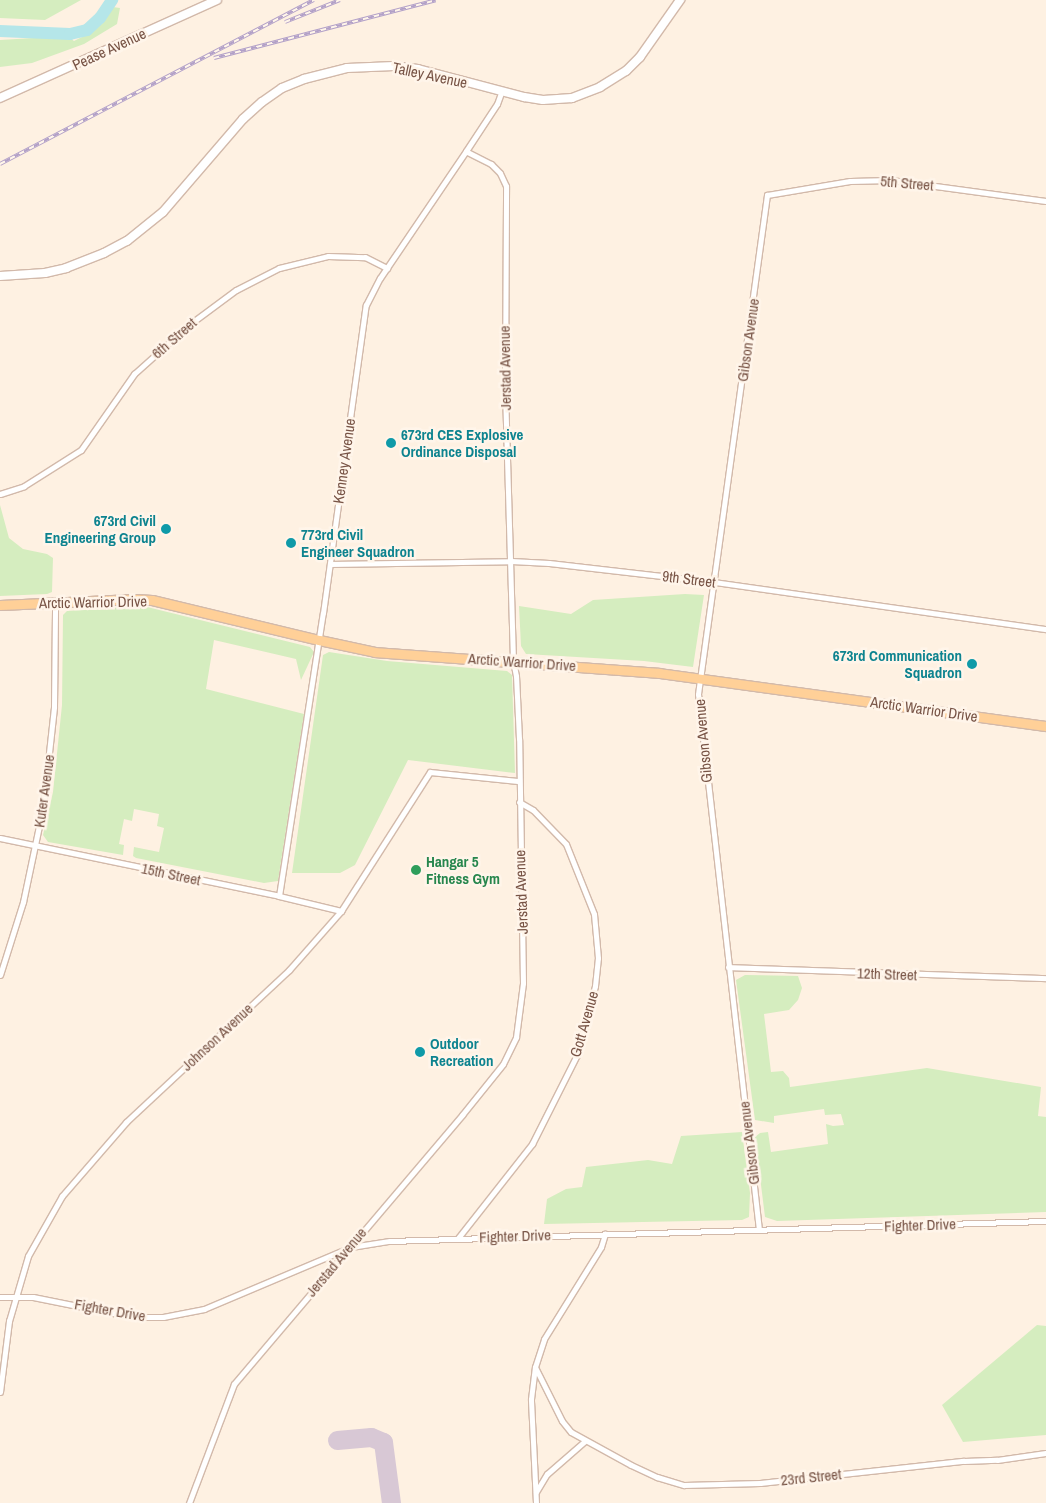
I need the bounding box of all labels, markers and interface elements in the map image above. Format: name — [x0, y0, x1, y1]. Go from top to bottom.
street label: Pease Avenue — [69, 24, 149, 74]
street label: Talley Avenue — [391, 58, 469, 92]
street label: 5th Street — [880, 172, 934, 194]
street label: Gibson Avenue — [733, 297, 763, 383]
street label: 6th Street — [148, 314, 200, 362]
street label: Jerstad Avenue — [495, 325, 515, 411]
street label: Kenney Avenue — [329, 417, 359, 505]
place label: 673rd CES Explosive Ordinance Disposal — [401, 425, 523, 460]
marker: 673rd CES Explosive Ordinance Disposal — [385, 437, 397, 449]
place label: 673rd Civil Engineering Group — [45, 511, 156, 546]
marker: 673rd Civil Engineering Group — [160, 523, 172, 535]
place label: 773rd Civil Engineer Squadron — [301, 525, 414, 560]
marker: 773rd Civil Engineer Squadron — [285, 537, 297, 549]
street label: 9th Street — [661, 567, 717, 591]
street label: Arctic Warrior Drive — [39, 592, 147, 612]
place label: 673rd Communication Squadron — [833, 646, 962, 681]
street label: Arctic Warrior Drive — [467, 649, 577, 675]
marker: 673rd Communication Squadron — [966, 658, 978, 670]
street label: Arctic Warrior Drive — [869, 693, 979, 725]
street label: Gibson Avenue — [690, 698, 716, 784]
street label: Kuter Avenue — [30, 753, 58, 829]
street label: Jerstad Avenue — [511, 849, 531, 935]
place label: Hangar 5 Fitness Gym — [426, 852, 500, 887]
street label: 15th Street — [140, 859, 202, 889]
marker: Hangar 5 Fitness Gym — [410, 864, 422, 876]
street label: 12th Street — [857, 964, 917, 984]
street label: Gott Avenue — [566, 989, 602, 1059]
street label: Johnson Avenue — [177, 999, 257, 1075]
place label: Outdoor Recreation — [430, 1034, 494, 1069]
marker: Outdoor Recreation — [414, 1046, 426, 1058]
street label: Gibson Avenue — [735, 1100, 763, 1186]
street label: Fighter Drive — [884, 1215, 956, 1235]
street label: Jerstad Avenue — [302, 1224, 370, 1300]
street label: Fighter Drive — [479, 1226, 551, 1246]
street label: Fighter Drive — [73, 1295, 147, 1325]
street label: 23rd Street — [780, 1465, 842, 1489]

